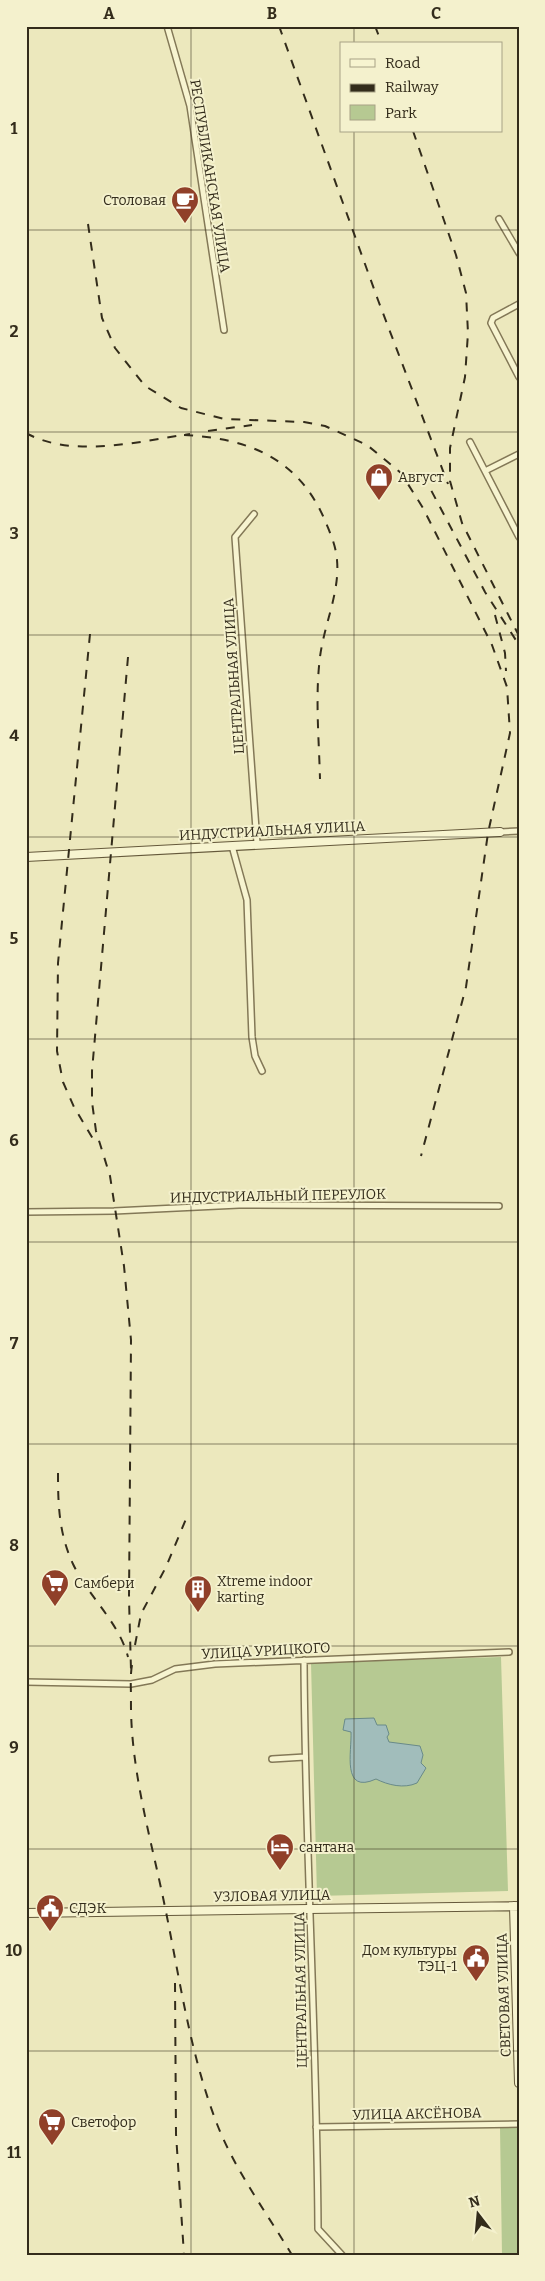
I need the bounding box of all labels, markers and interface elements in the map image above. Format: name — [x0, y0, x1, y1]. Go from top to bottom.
text: A — [103, 4, 115, 23]
text: B — [267, 4, 277, 23]
text: C — [431, 4, 441, 23]
legend — [340, 42, 502, 132]
text: Road — [385, 54, 420, 72]
street label: РЕСПУБЛИКАНСКАЯ УЛИЦА — [186, 78, 234, 274]
text: Railway — [385, 78, 439, 96]
text: Park — [385, 104, 417, 122]
text: 1 — [11, 119, 18, 138]
cafe icon: Столовая — [170, 185, 200, 224]
place label: Столовая — [103, 192, 166, 209]
text: 2 — [9, 322, 19, 341]
shop icon: Август — [364, 462, 394, 501]
place label: Август — [398, 469, 444, 486]
text: 3 — [9, 524, 19, 543]
street label: ЦЕНТРАЛЬНАЯ УЛИЦА — [220, 597, 248, 755]
text: 4 — [9, 726, 19, 745]
street label: ИНДУСТРИАЛЬНАЯ УЛИЦА — [178, 818, 366, 844]
text: 5 — [10, 929, 19, 948]
text: 6 — [9, 1131, 19, 1150]
street label: ИНДУСТРИАЛЬНЫЙ ПЕРЕУЛОК — [170, 1185, 386, 1206]
text: 7 — [10, 1334, 19, 1353]
text: 8 — [9, 1536, 19, 1555]
supermarket icon: Самбери — [40, 1568, 70, 1607]
place label: Xtreme indoor karting — [217, 1573, 312, 1606]
building icon: Xtreme indoor karting — [183, 1574, 213, 1613]
place label: Самбери — [74, 1575, 134, 1592]
street label: УЛИЦА УРИЦКОГО — [201, 1639, 331, 1663]
text: 9 — [9, 1738, 19, 1757]
hotel icon: сантана — [265, 1832, 295, 1871]
place label: сантана — [299, 1839, 354, 1856]
street label: УЗЛОВАЯ УЛИЦА — [213, 1886, 331, 1906]
public building icon: СДЭК — [35, 1893, 65, 1932]
place label: СДЭК — [69, 1900, 106, 1917]
street label: ЦЕНТРАЛЬНАЯ УЛИЦА — [291, 1912, 311, 2068]
street label: СВЕТОВАЯ УЛИЦА — [493, 1932, 515, 2057]
text: 10 — [5, 1941, 23, 1960]
place label: Дом культуры ТЭЦ-1 — [362, 1942, 457, 1975]
public building icon: Дом культуры ТЭЦ-1 — [461, 1943, 491, 1982]
street label: УЛИЦА АКСЁНОВА — [352, 2104, 482, 2124]
supermarket icon: Светофор — [37, 2107, 67, 2146]
place label: Светофор — [71, 2114, 136, 2131]
text: 11 — [7, 2143, 21, 2162]
north arrow — [452, 2188, 502, 2238]
text: N — [467, 2192, 482, 2212]

